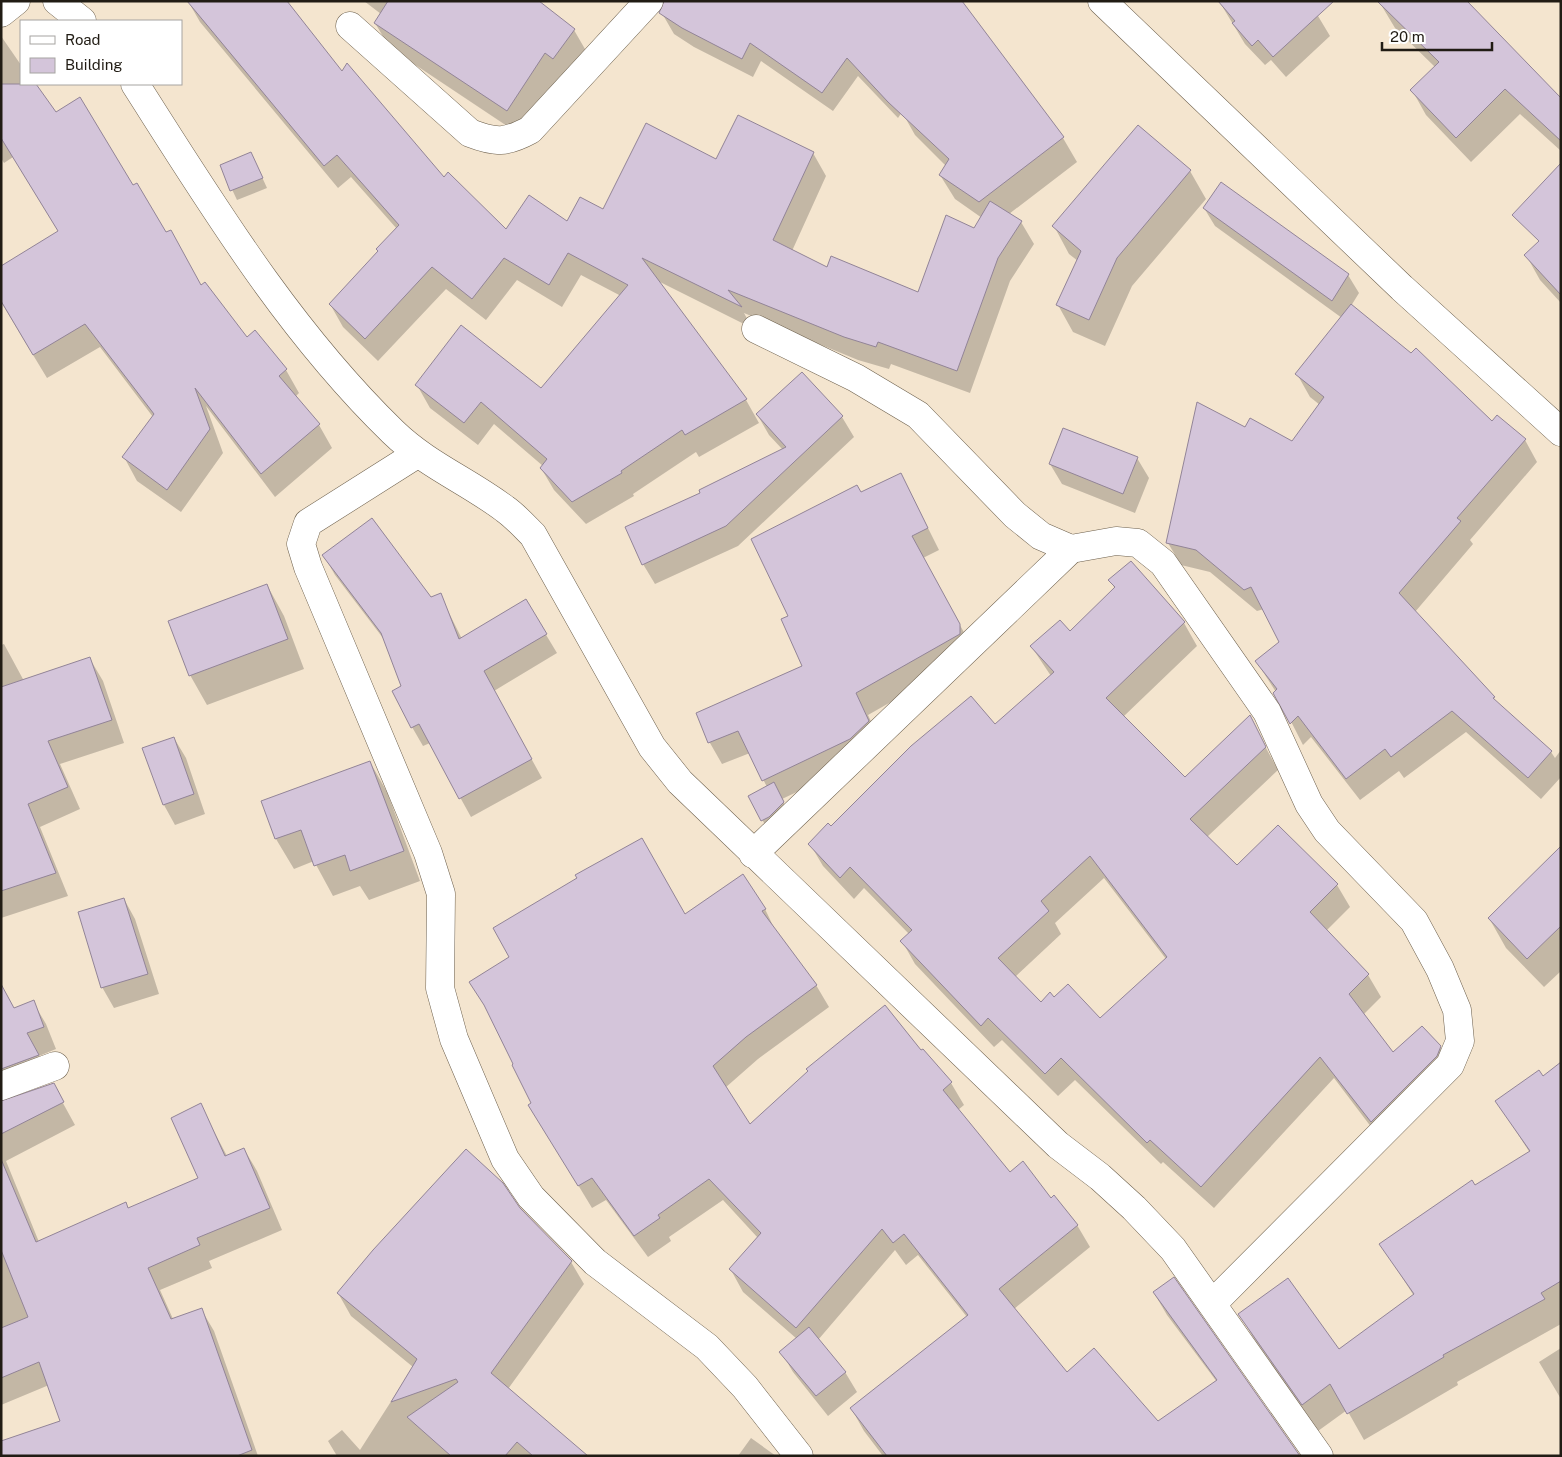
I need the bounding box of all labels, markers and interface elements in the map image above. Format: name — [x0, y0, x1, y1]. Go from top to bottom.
legend — [20, 20, 182, 85]
scale bar — [1382, 20, 1492, 52]
text: 20 m — [1390, 28, 1425, 45]
text: Road — [65, 31, 101, 48]
text: Building — [65, 56, 123, 73]

